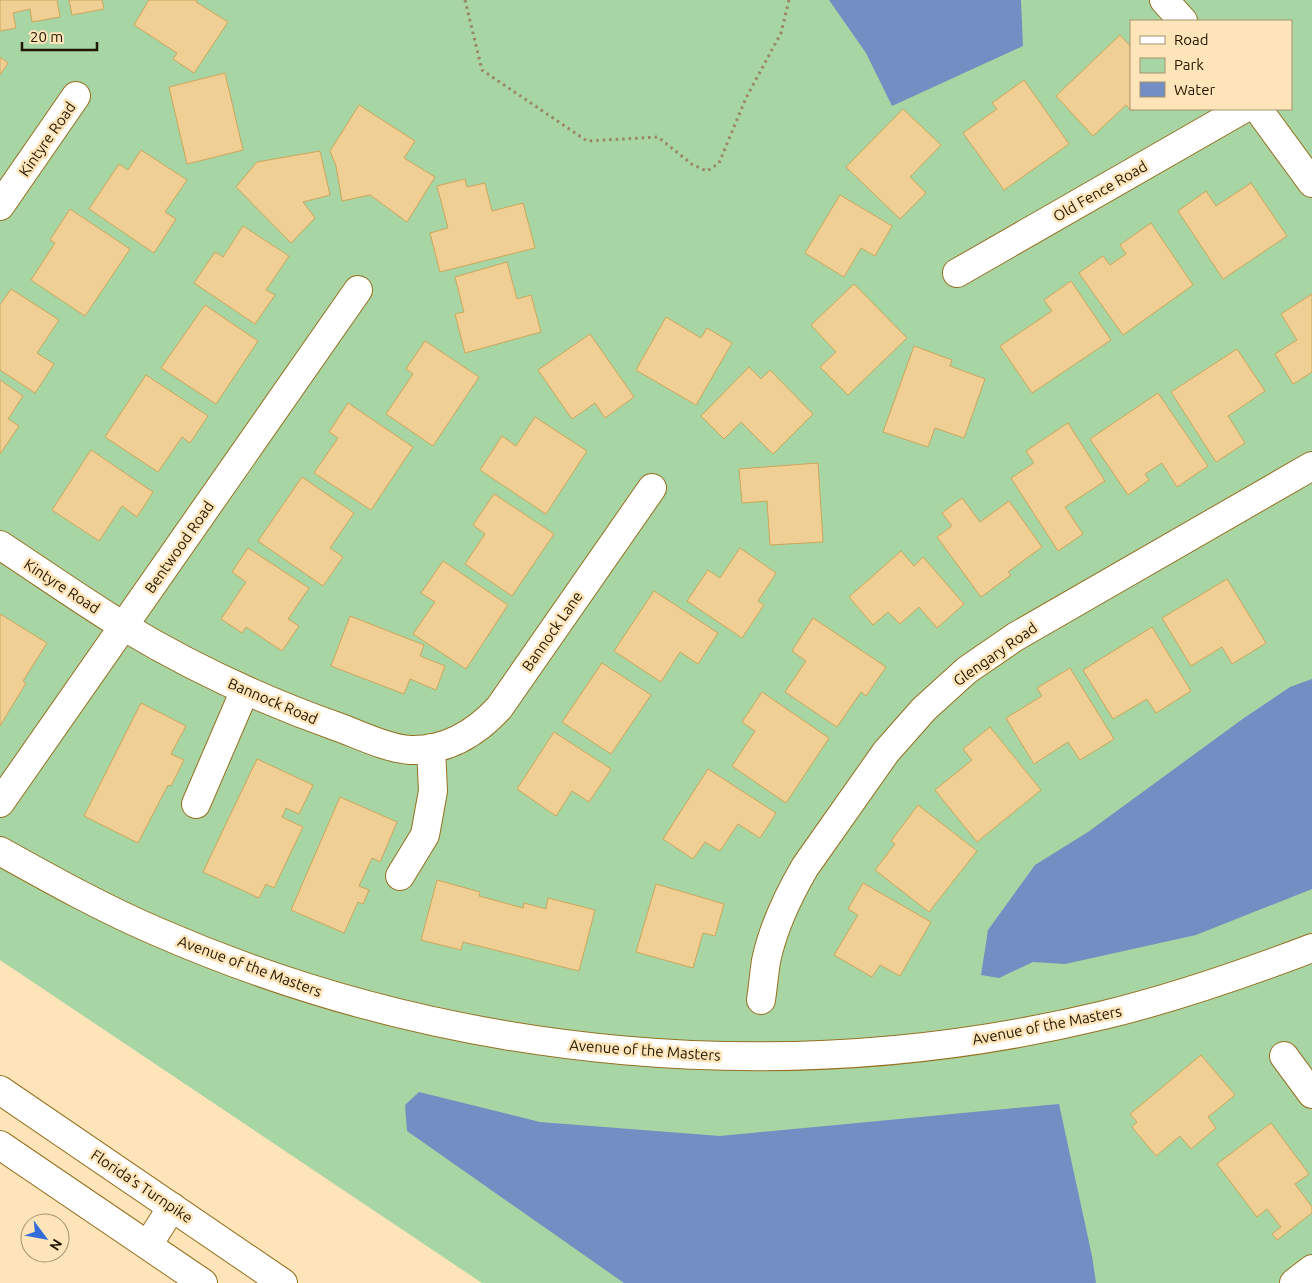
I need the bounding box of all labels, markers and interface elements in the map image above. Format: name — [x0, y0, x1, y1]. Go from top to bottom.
scale bar — [22, 20, 98, 52]
legend — [1130, 20, 1292, 110]
text: 20 m — [30, 28, 63, 45]
text: Road — [1174, 31, 1209, 48]
text: Park — [1174, 56, 1204, 73]
text: Water — [1174, 81, 1215, 98]
street label: Kintyre Road — [15, 99, 79, 179]
street label: Old Fence Road — [1050, 157, 1150, 225]
street label: Bentwood Road — [141, 498, 217, 596]
street label: Kintyre Road — [21, 555, 103, 617]
street label: Bannock Lane — [518, 588, 586, 674]
street label: Glengary Road — [950, 619, 1040, 689]
street label: Bannock Road — [226, 674, 320, 728]
street label: Avenue of the Masters — [176, 932, 324, 1000]
street label: Avenue of the Masters — [971, 1002, 1123, 1048]
street label: Avenue of the Masters — [569, 1036, 721, 1064]
street label: Florida's Turnpike — [88, 1146, 196, 1226]
north arrow — [20, 1213, 70, 1263]
text: N — [46, 1236, 66, 1254]

